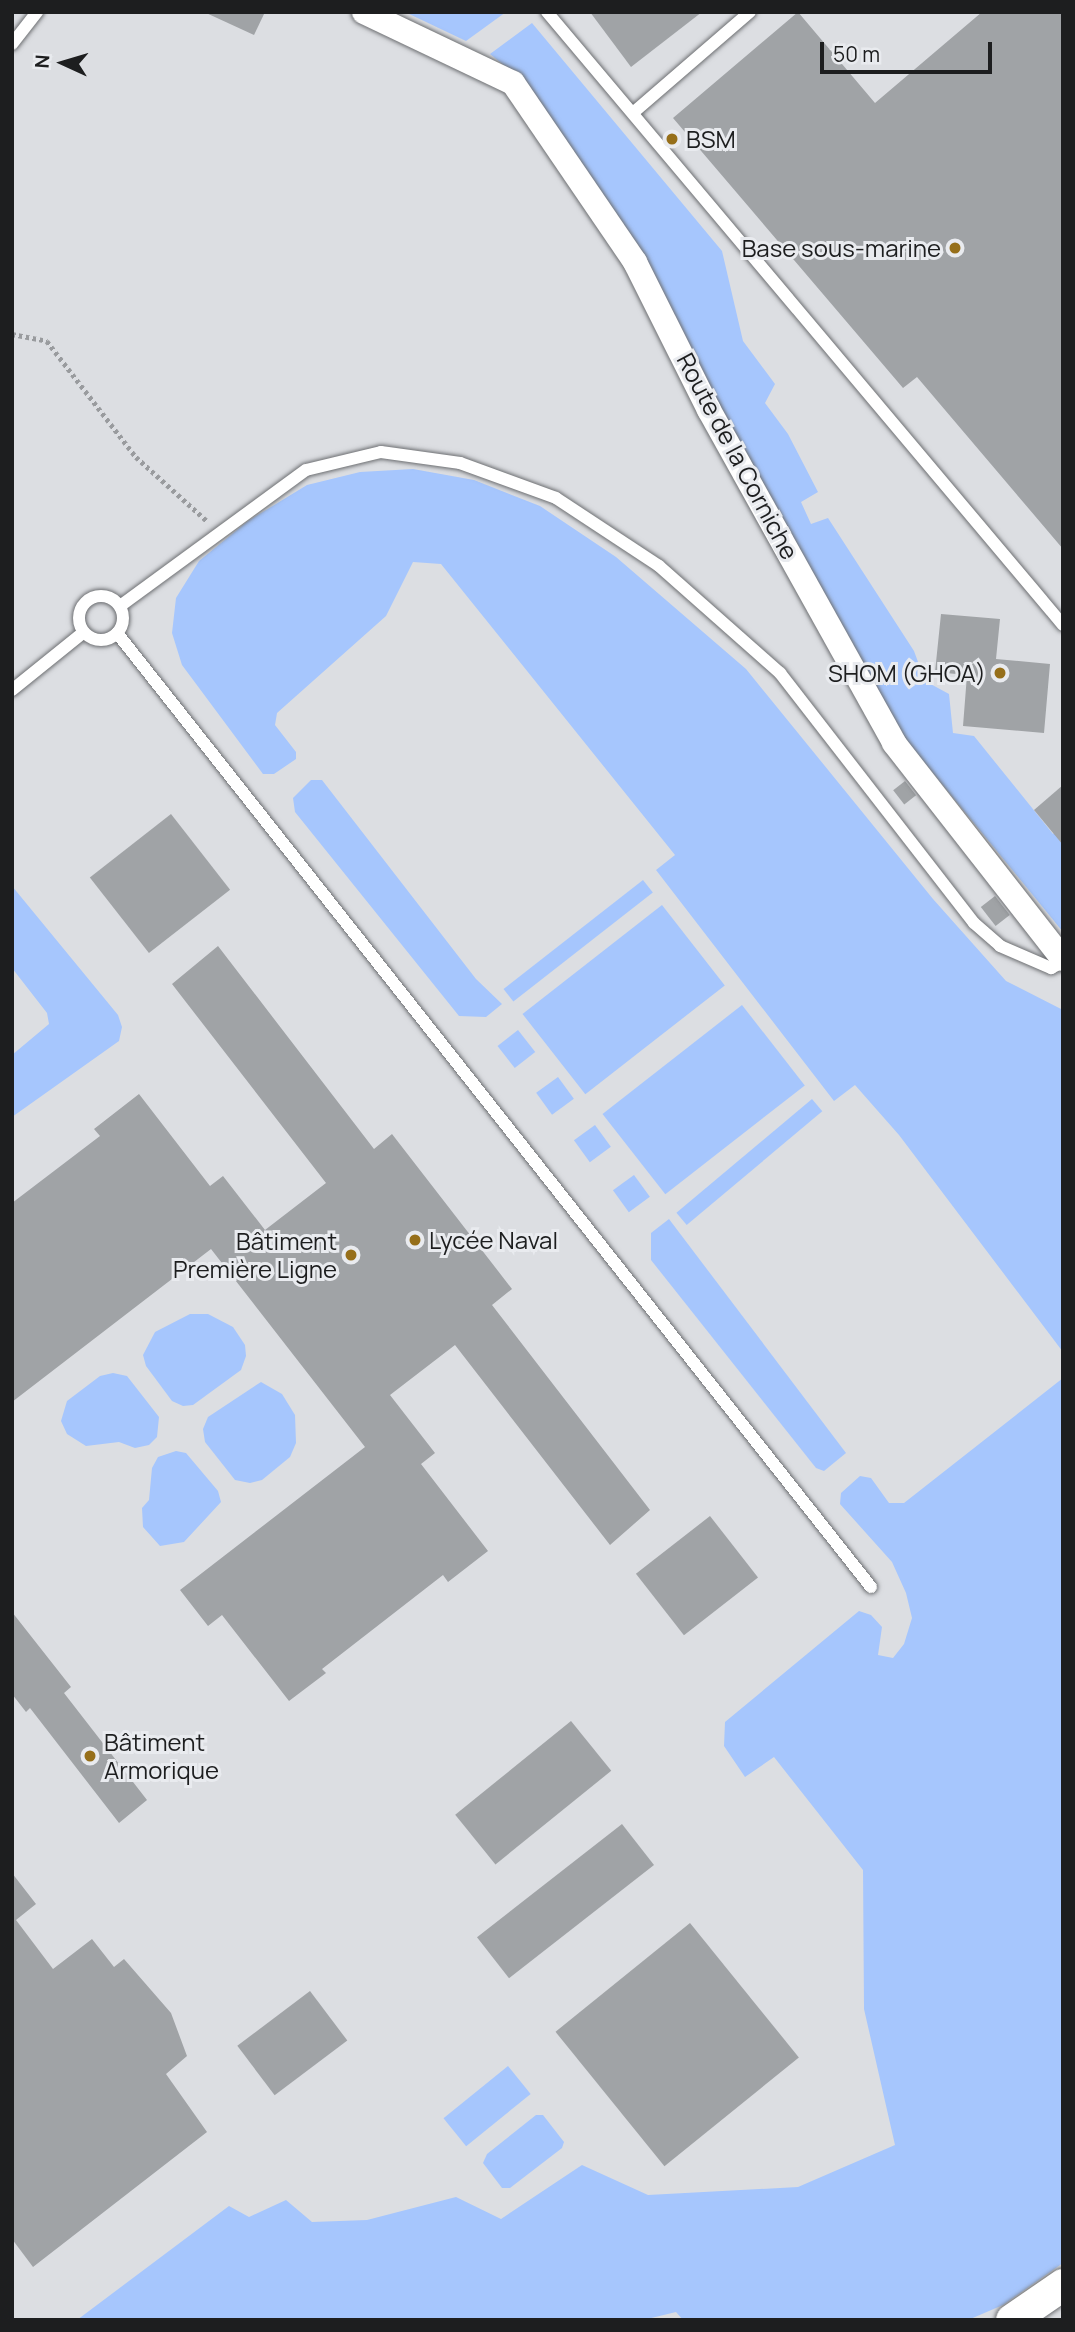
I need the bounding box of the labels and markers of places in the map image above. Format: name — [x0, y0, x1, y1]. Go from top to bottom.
place label: BSM — [686, 125, 736, 153]
marker: BSM — [664, 131, 680, 147]
place label: Base sous-marine — [742, 234, 941, 262]
marker: Base sous-marine — [947, 240, 963, 256]
place label: SHOM (GHOA) — [828, 659, 986, 687]
marker: SHOM (GHOA) — [992, 665, 1008, 681]
place label: Lycée Naval — [429, 1226, 558, 1254]
place label: Bâtiment Première Ligne — [173, 1227, 337, 1283]
marker: Lycée Naval — [407, 1232, 423, 1248]
marker: Bâtiment Première Ligne — [343, 1247, 359, 1263]
place label: Bâtiment Armorique — [104, 1728, 219, 1784]
marker: Bâtiment Armorique — [82, 1748, 98, 1764]

